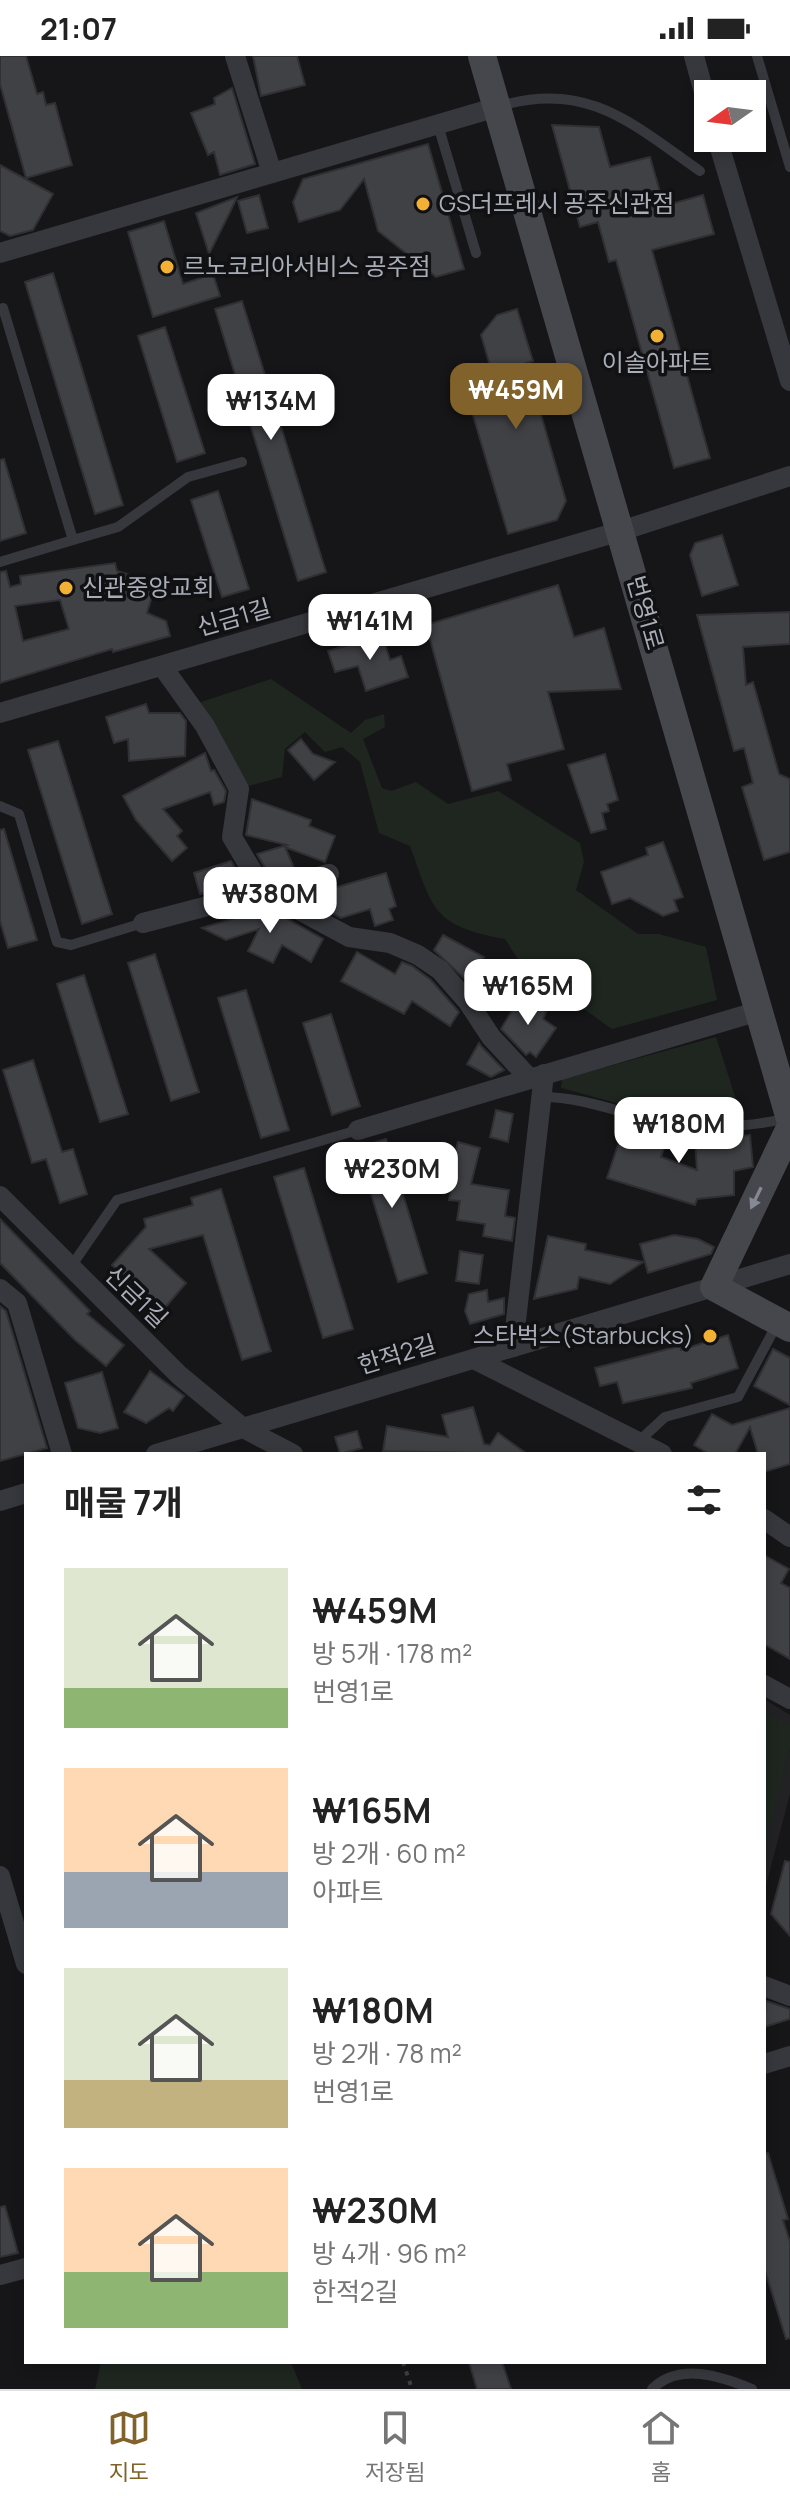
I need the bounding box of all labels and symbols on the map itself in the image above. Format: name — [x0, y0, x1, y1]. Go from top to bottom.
north arrow — [694, 80, 766, 152]
place label: GS더프레시 공주신관점 — [439, 186, 674, 219]
marker: GS더프레시 공주신관점 — [414, 195, 432, 213]
place label: 르노코리아서비스 공주점 — [183, 249, 431, 282]
marker: 르노코리아서비스 공주점 — [158, 258, 176, 276]
marker: 이솔아파트 — [648, 327, 666, 345]
place label: 이솔아파트 — [602, 345, 712, 378]
pin: ₩459M — [460, 363, 572, 431]
pin: ₩134M — [215, 374, 327, 442]
place label: 신관중앙교회 — [82, 570, 214, 603]
street label: 번영1로 — [620, 572, 673, 653]
marker: 신관중앙교회 — [57, 579, 75, 597]
street label: 신금1길 — [193, 590, 274, 643]
pin: ₩141M — [314, 594, 426, 662]
pin: ₩380M — [214, 867, 326, 935]
pin: ₩165M — [472, 959, 584, 1027]
pin: ₩180M — [623, 1097, 735, 1165]
pin: ₩230M — [336, 1142, 448, 1210]
one-way arrow — [749, 1187, 763, 1210]
street label: 신금1길 — [98, 1258, 176, 1334]
place label: 스타벅스(Starbucks) — [473, 1318, 694, 1351]
street label: 한적2길 — [354, 1326, 440, 1381]
marker: 스타벅스(Starbucks) — [701, 1327, 719, 1345]

